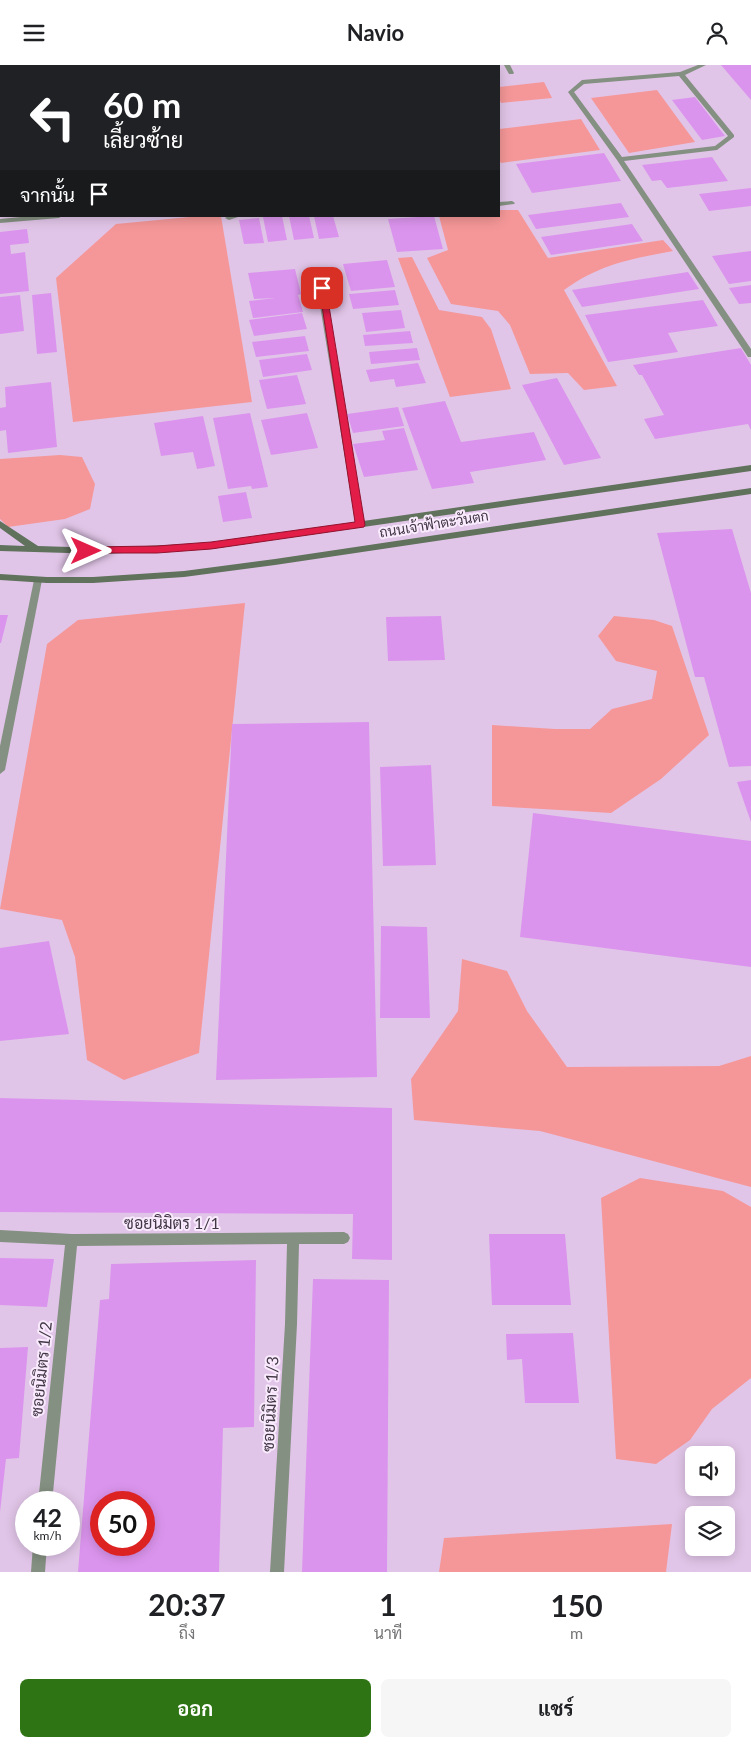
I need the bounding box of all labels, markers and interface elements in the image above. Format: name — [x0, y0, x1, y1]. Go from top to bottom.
icon: menu — [20, 19, 48, 47]
text: Navio — [347, 19, 404, 46]
icon: person — [703, 19, 731, 47]
text: 60 m — [103, 83, 181, 125]
icon: left — [20, 85, 85, 150]
text: เลี้ยวซ้าย — [103, 126, 183, 153]
icon: arrive — [85, 180, 113, 208]
text: จากนั้น — [20, 183, 75, 206]
pin — [301, 267, 343, 309]
icon: arrive — [308, 274, 336, 302]
street label: ถนนเจ้าฟ้าตะวันตก — [378, 506, 490, 541]
position arrow — [59, 524, 111, 576]
street label: ซอยนิมิตร 1/1 — [124, 1213, 220, 1232]
street label: ซอยนิมิตร 1/2 — [26, 1320, 55, 1418]
street label: ซอยนิมิตร 1/3 — [258, 1356, 281, 1452]
map controls — [685, 1446, 735, 1556]
button: sound — [685, 1446, 735, 1496]
speed limit sign: 50 — [90, 1491, 155, 1556]
text: 42 — [33, 1502, 62, 1532]
button: layers — [685, 1506, 735, 1556]
text: km/h — [33, 1528, 62, 1543]
text: 20:37 — [148, 1586, 226, 1622]
text: 1 — [379, 1586, 397, 1622]
text: 150 — [551, 1587, 603, 1623]
text: ถึง — [179, 1623, 195, 1642]
text: นาที — [374, 1623, 402, 1642]
text: m — [570, 1623, 583, 1642]
button: ออก — [20, 1679, 371, 1737]
button: แชร์ — [381, 1679, 731, 1737]

